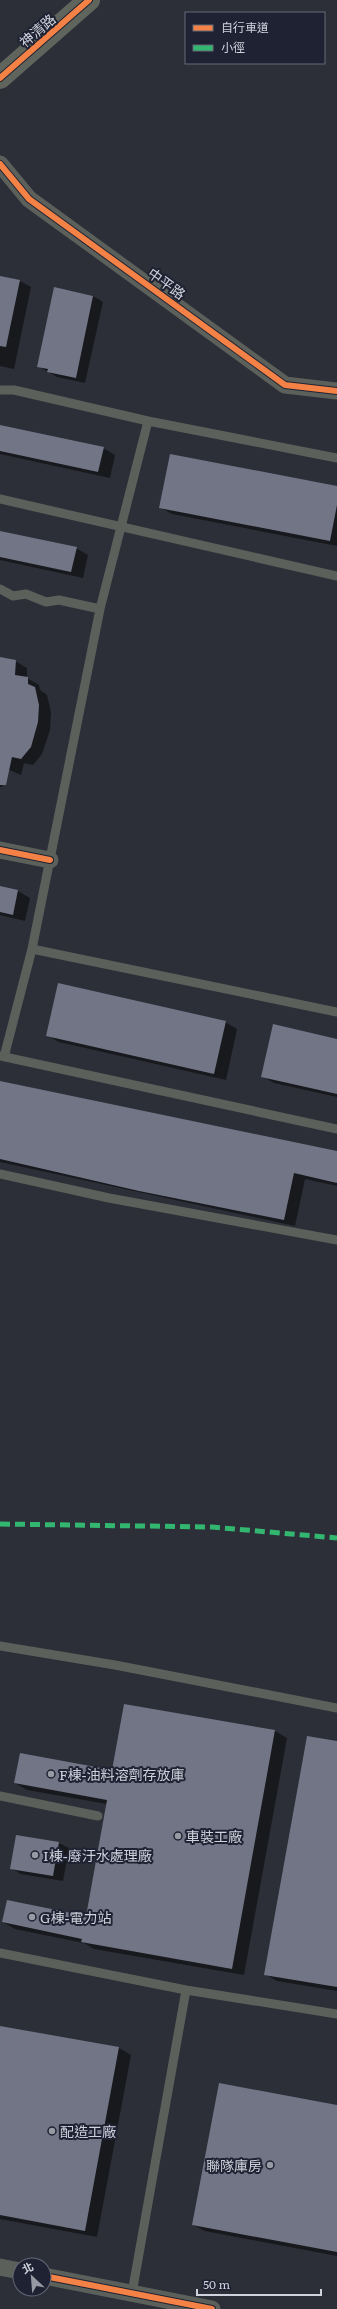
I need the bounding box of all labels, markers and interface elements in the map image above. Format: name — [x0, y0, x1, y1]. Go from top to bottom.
street label: 神清路 — [15, 9, 59, 51]
legend — [185, 12, 325, 64]
text: 自行車道 — [221, 18, 269, 36]
text: 小徑 — [221, 38, 245, 56]
street label: 中平路 — [144, 263, 190, 303]
place label: F棟-油料溶劑存放庫 — [59, 1764, 185, 1784]
marker: F棟-油料溶劑存放庫 — [46, 1769, 56, 1779]
place label: 車裝工廠 — [186, 1826, 242, 1846]
marker: 車裝工廠 — [173, 1831, 183, 1841]
place label: I棟-廢汙水處理廠 — [43, 1845, 152, 1865]
marker: I棟-廢汙水處理廠 — [30, 1850, 40, 1860]
place label: G棟-電力站 — [40, 1907, 111, 1927]
marker: G棟-電力站 — [27, 1912, 37, 1922]
place label: 配造工廠 — [60, 2121, 116, 2141]
marker: 配造工廠 — [47, 2126, 57, 2136]
place label: 聯隊庫房 — [206, 2155, 262, 2175]
marker: 聯隊庫房 — [265, 2160, 275, 2170]
north arrow — [12, 2257, 52, 2297]
text: 北 — [19, 2258, 36, 2277]
scale bar — [197, 2271, 321, 2297]
text: 50 m — [203, 2275, 230, 2293]

